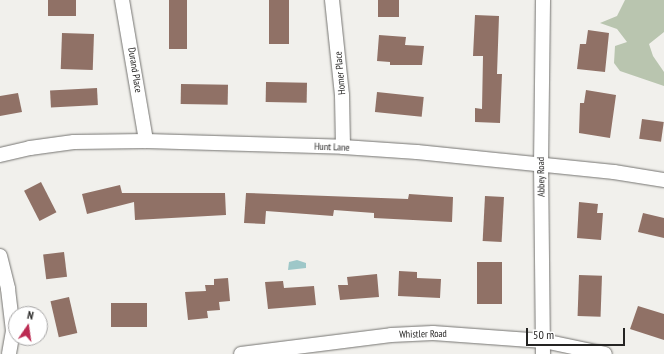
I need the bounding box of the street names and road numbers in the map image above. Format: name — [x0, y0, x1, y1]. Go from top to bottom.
street label: Durand Place — [126, 47, 144, 93]
street label: Homer Place — [332, 51, 348, 95]
street label: Hunt Lane — [314, 140, 350, 154]
street label: Abbey Road — [535, 157, 547, 197]
street label: Whistler Road — [399, 328, 447, 340]

